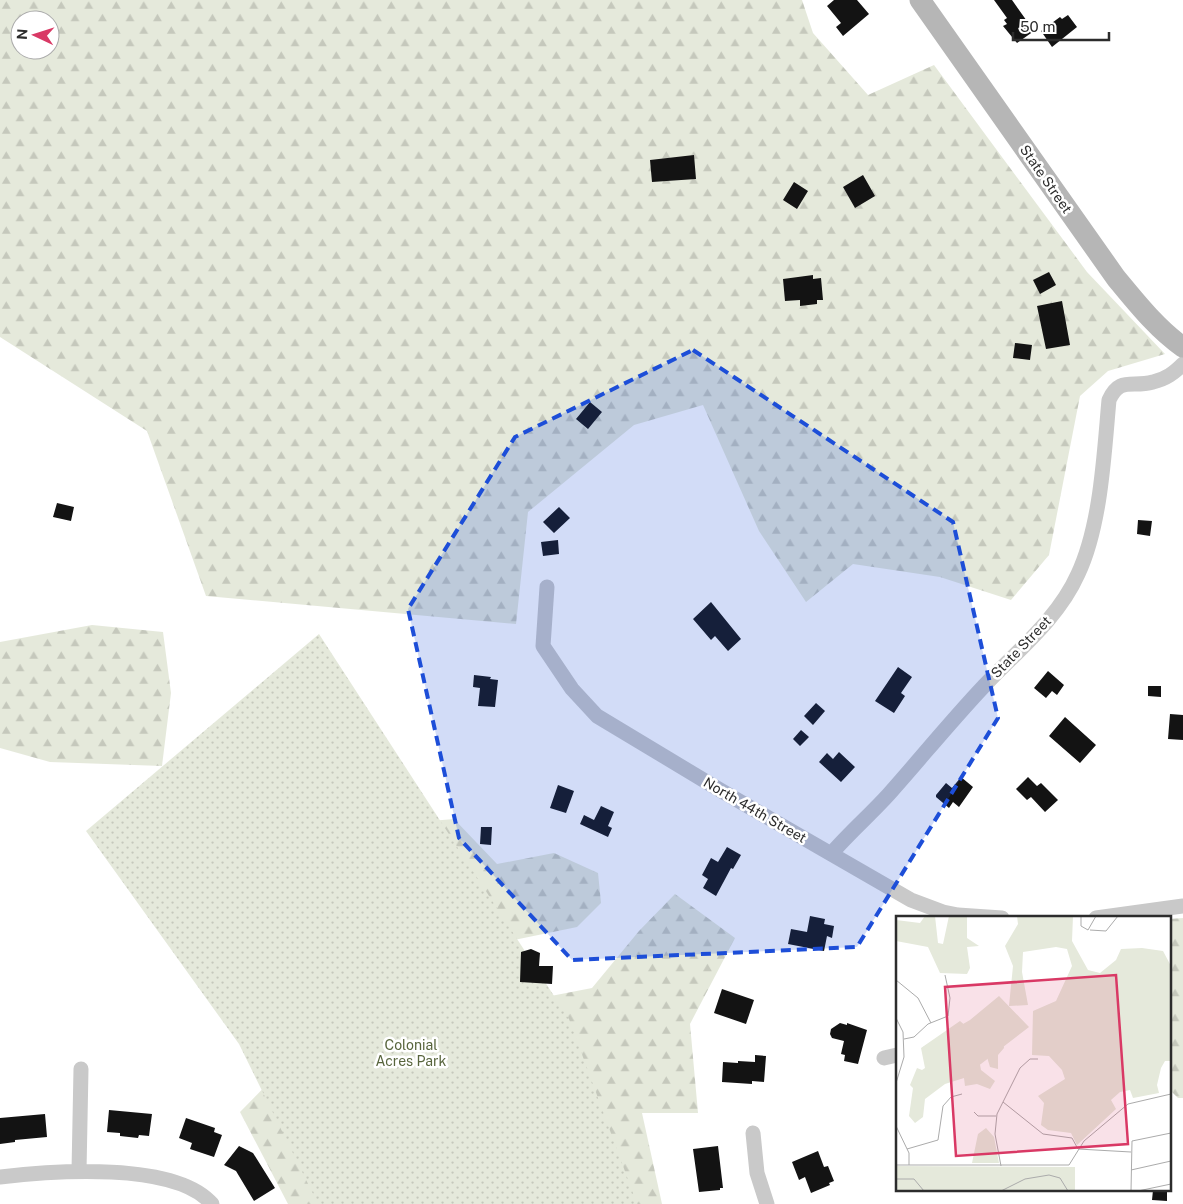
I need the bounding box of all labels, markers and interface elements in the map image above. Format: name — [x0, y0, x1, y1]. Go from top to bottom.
north arrow — [10, 10, 60, 60]
scale bar — [1013, 10, 1109, 42]
text: 50 m — [1020, 18, 1055, 35]
text: N — [14, 28, 30, 40]
street label: State Street — [1017, 142, 1075, 216]
street label: State Street — [988, 613, 1054, 681]
street label: North 44th Street — [701, 774, 809, 846]
inset map — [896, 916, 1170, 1192]
park label: Colonial Acres Park — [376, 1037, 447, 1069]

